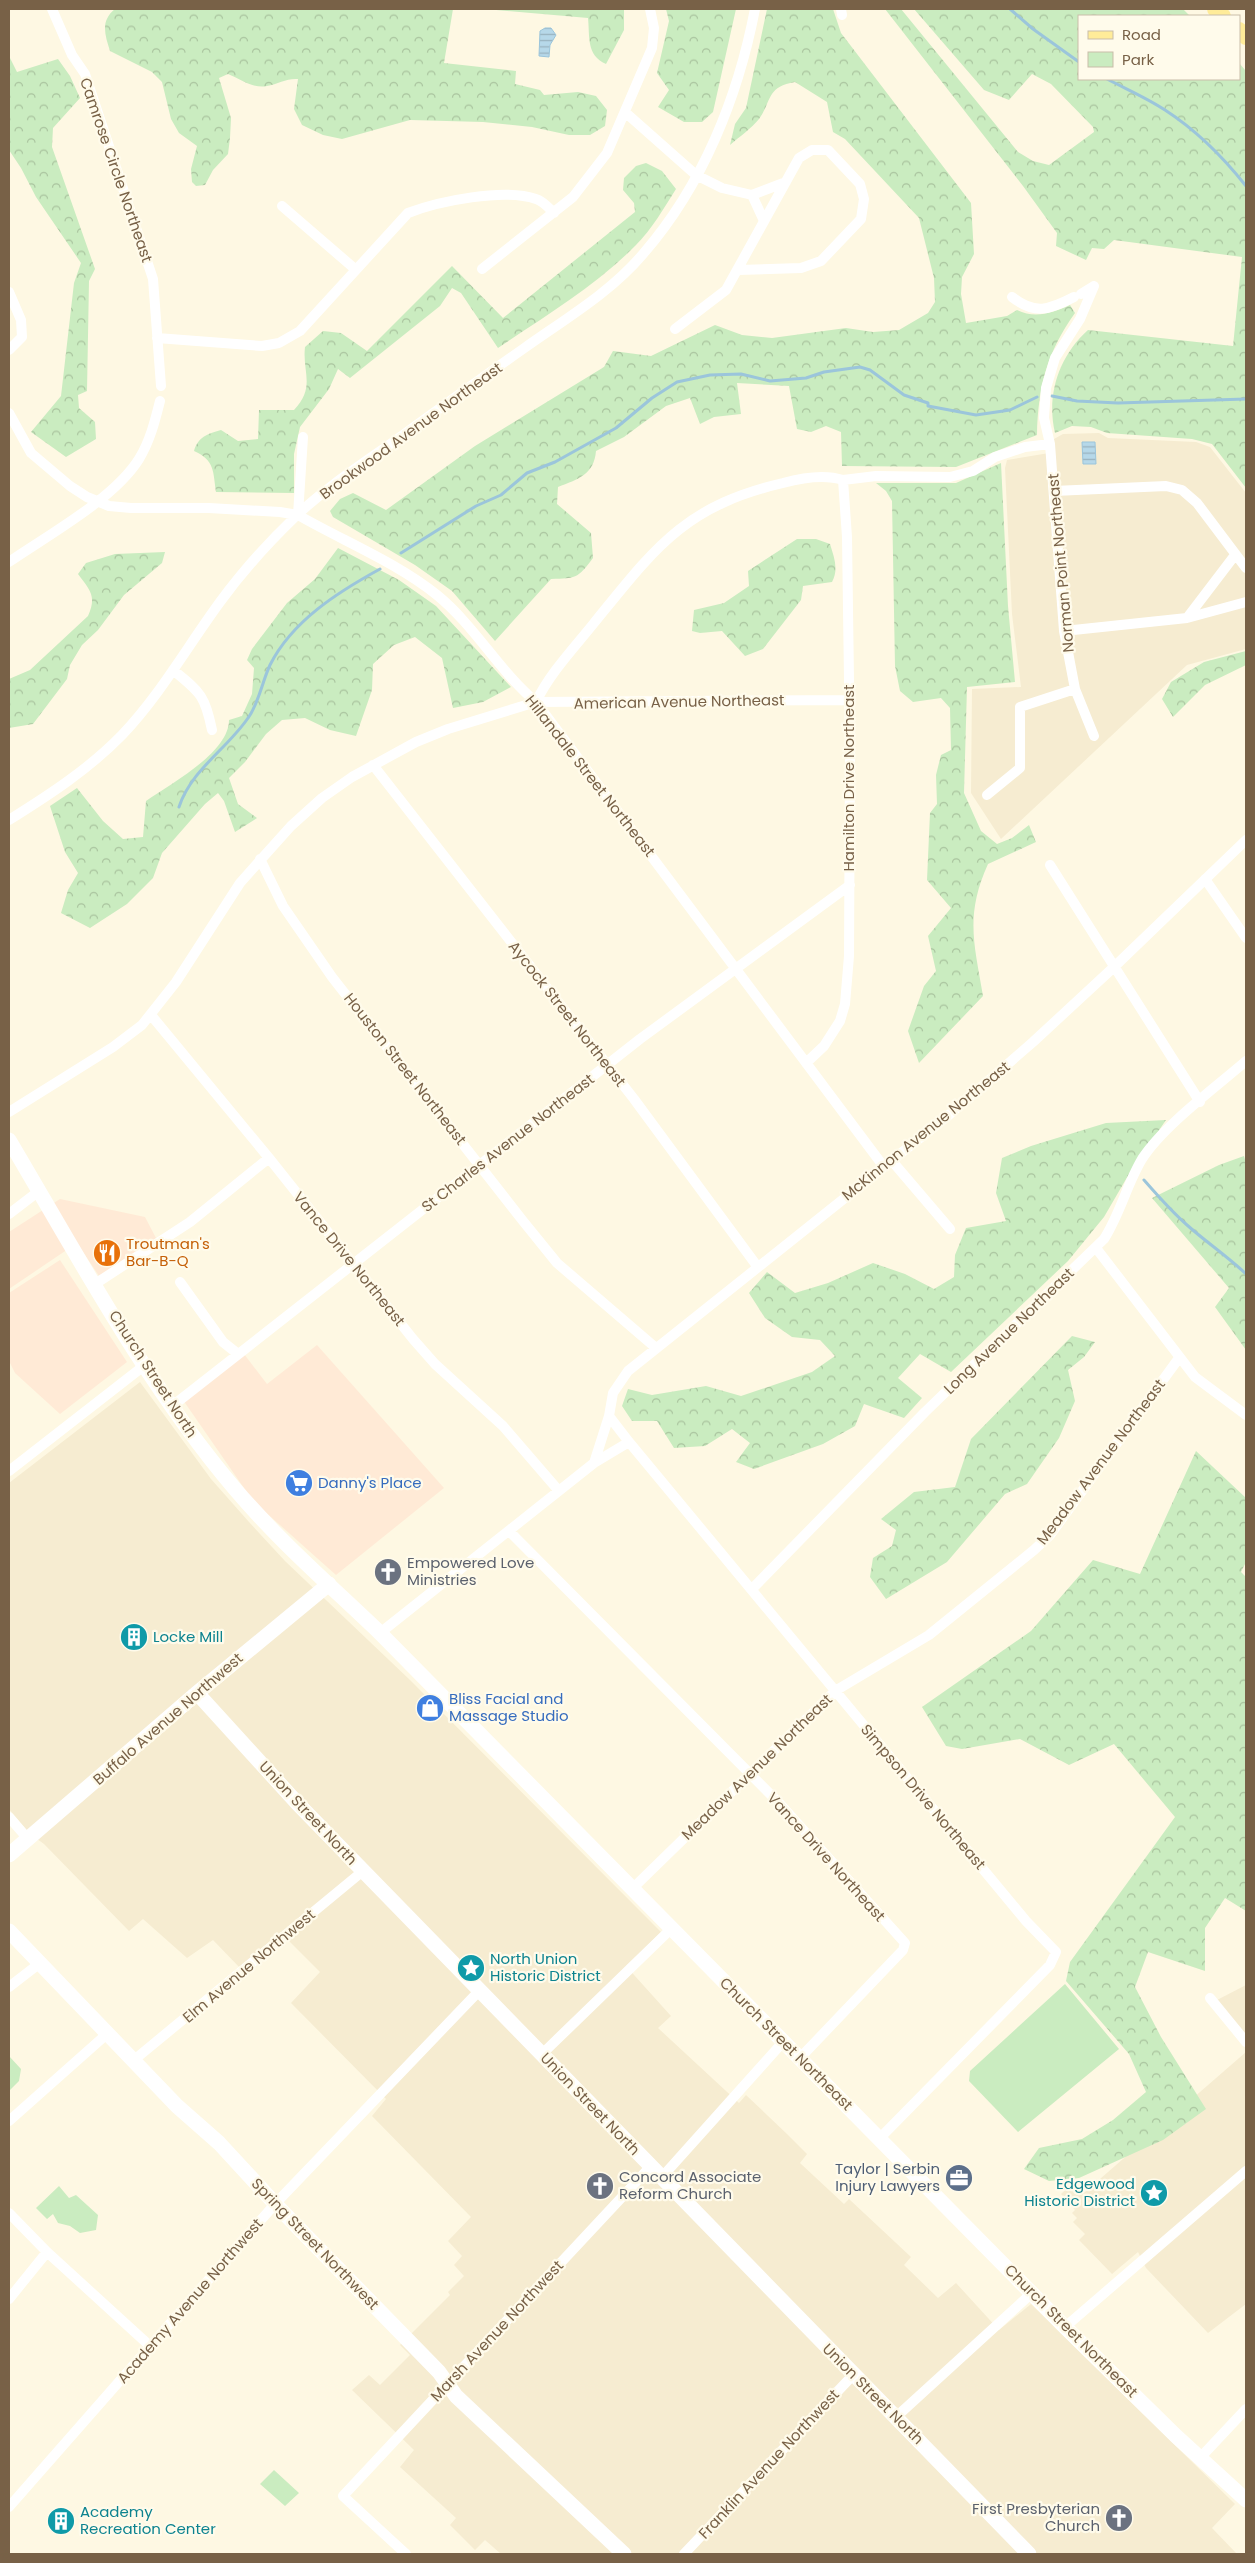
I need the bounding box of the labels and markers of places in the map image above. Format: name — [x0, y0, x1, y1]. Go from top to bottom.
place label: Troutman's Bar-B-Q — [126, 1233, 210, 1271]
restaurant icon: Troutman's Bar-B-Q — [92, 1238, 122, 1268]
supermarket icon: Danny's Place — [284, 1468, 314, 1498]
place label: Danny's Place — [318, 1472, 422, 1493]
place label: Empowered Love Ministries — [407, 1552, 534, 1590]
church icon: Empowered Love Ministries — [373, 1557, 403, 1587]
building icon: Locke Mill — [119, 1622, 149, 1652]
place label: Locke Mill — [153, 1626, 223, 1647]
place label: Bliss Facial and Massage Studio — [449, 1688, 569, 1726]
shop icon: Bliss Facial and Massage Studio — [415, 1693, 445, 1723]
place label: North Union Historic District — [490, 1948, 601, 1986]
place icon: North Union Historic District — [456, 1953, 486, 1983]
place label: Taylor | Serbin Injury Lawyers — [835, 2158, 940, 2196]
office icon: Taylor | Serbin Injury Lawyers — [944, 2163, 974, 2193]
place label: Concord Associate Reform Church — [619, 2166, 761, 2204]
church icon: Concord Associate Reform Church — [585, 2171, 615, 2201]
place label: Edgewood Historic District — [1024, 2173, 1135, 2211]
place icon: Edgewood Historic District — [1139, 2178, 1169, 2208]
place label: First Presbyterian Church — [972, 2498, 1100, 2536]
place label: Academy Recreation Center — [80, 2501, 216, 2539]
church icon: First Presbyterian Church — [1104, 2503, 1134, 2533]
building icon: Academy Recreation Center — [46, 2506, 76, 2536]

